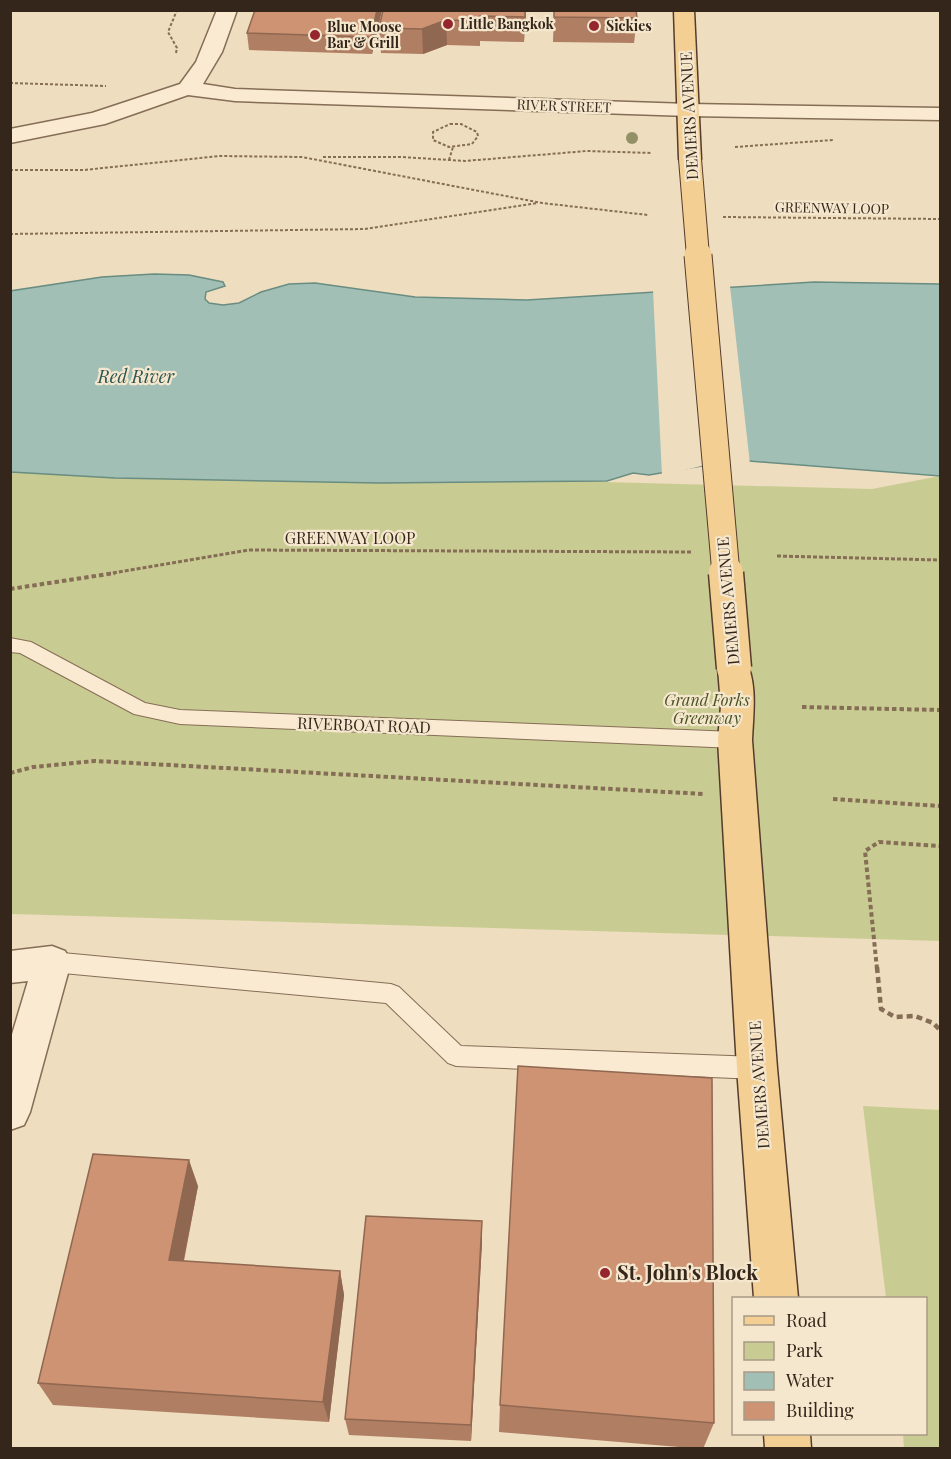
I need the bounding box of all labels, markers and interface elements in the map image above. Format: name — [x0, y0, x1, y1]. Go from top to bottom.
place label: Little Bangkok — [460, 14, 554, 33]
place label: Sickies — [606, 16, 652, 35]
place label: Blue Moose Bar & Grill — [327, 17, 402, 52]
marker: Little Bangkok — [441, 17, 455, 31]
marker: Sickies — [587, 19, 601, 33]
marker: Blue Moose Bar & Grill — [308, 28, 322, 42]
street label: DEMERS AVENUE — [675, 51, 702, 181]
street label: RIVER STREET — [516, 94, 612, 117]
street label: GREENWAY LOOP — [775, 197, 889, 218]
water label: Red River — [97, 364, 176, 388]
street label: GREENWAY LOOP — [285, 527, 415, 548]
street label: DEMERS AVENUE — [711, 536, 744, 666]
park label: Grand Forks Greenway — [664, 689, 750, 728]
street label: RIVERBOAT ROAD — [297, 712, 431, 737]
street label: DEMERS AVENUE — [744, 1020, 773, 1150]
place label: St. John's Block — [617, 1258, 758, 1285]
marker: St. John's Block — [598, 1266, 612, 1280]
legend — [732, 1297, 927, 1435]
text: Road — [786, 1308, 827, 1332]
text: Park — [786, 1338, 823, 1362]
text: Water — [785, 1368, 834, 1392]
text: Building — [786, 1398, 854, 1422]

